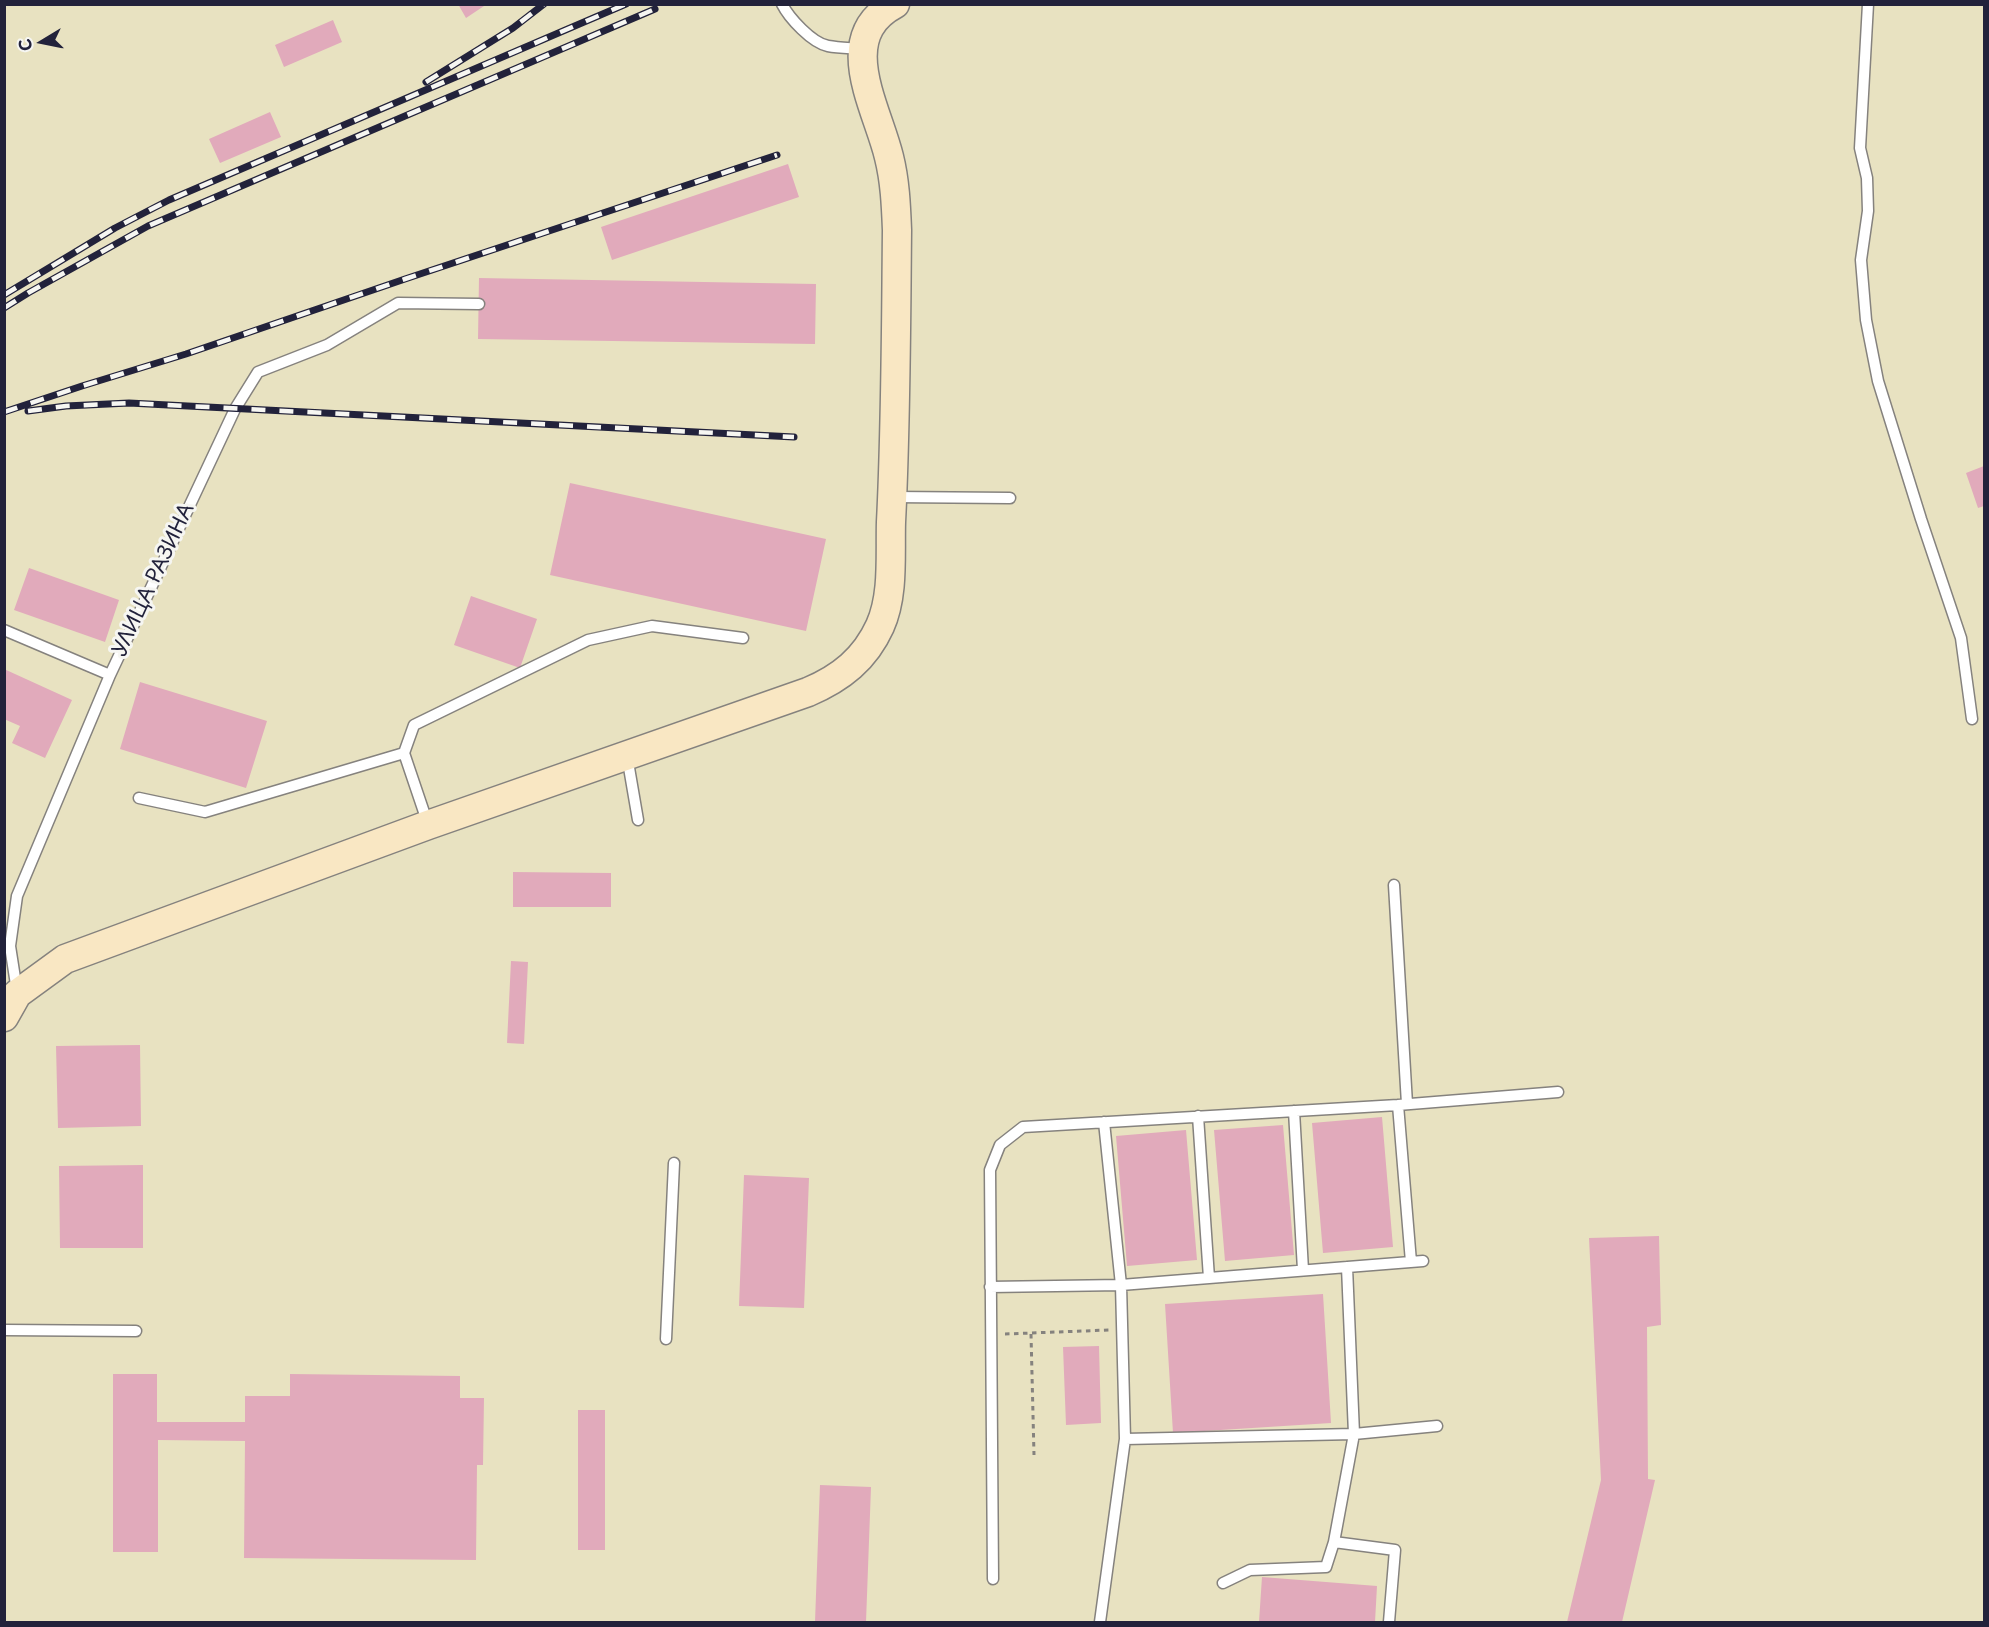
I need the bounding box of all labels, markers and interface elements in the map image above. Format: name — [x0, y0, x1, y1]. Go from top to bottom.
north arrow — [12, 12, 72, 72]
text: С — [11, 37, 37, 53]
street label: УЛИЦА РАЗИНА — [108, 500, 200, 660]

